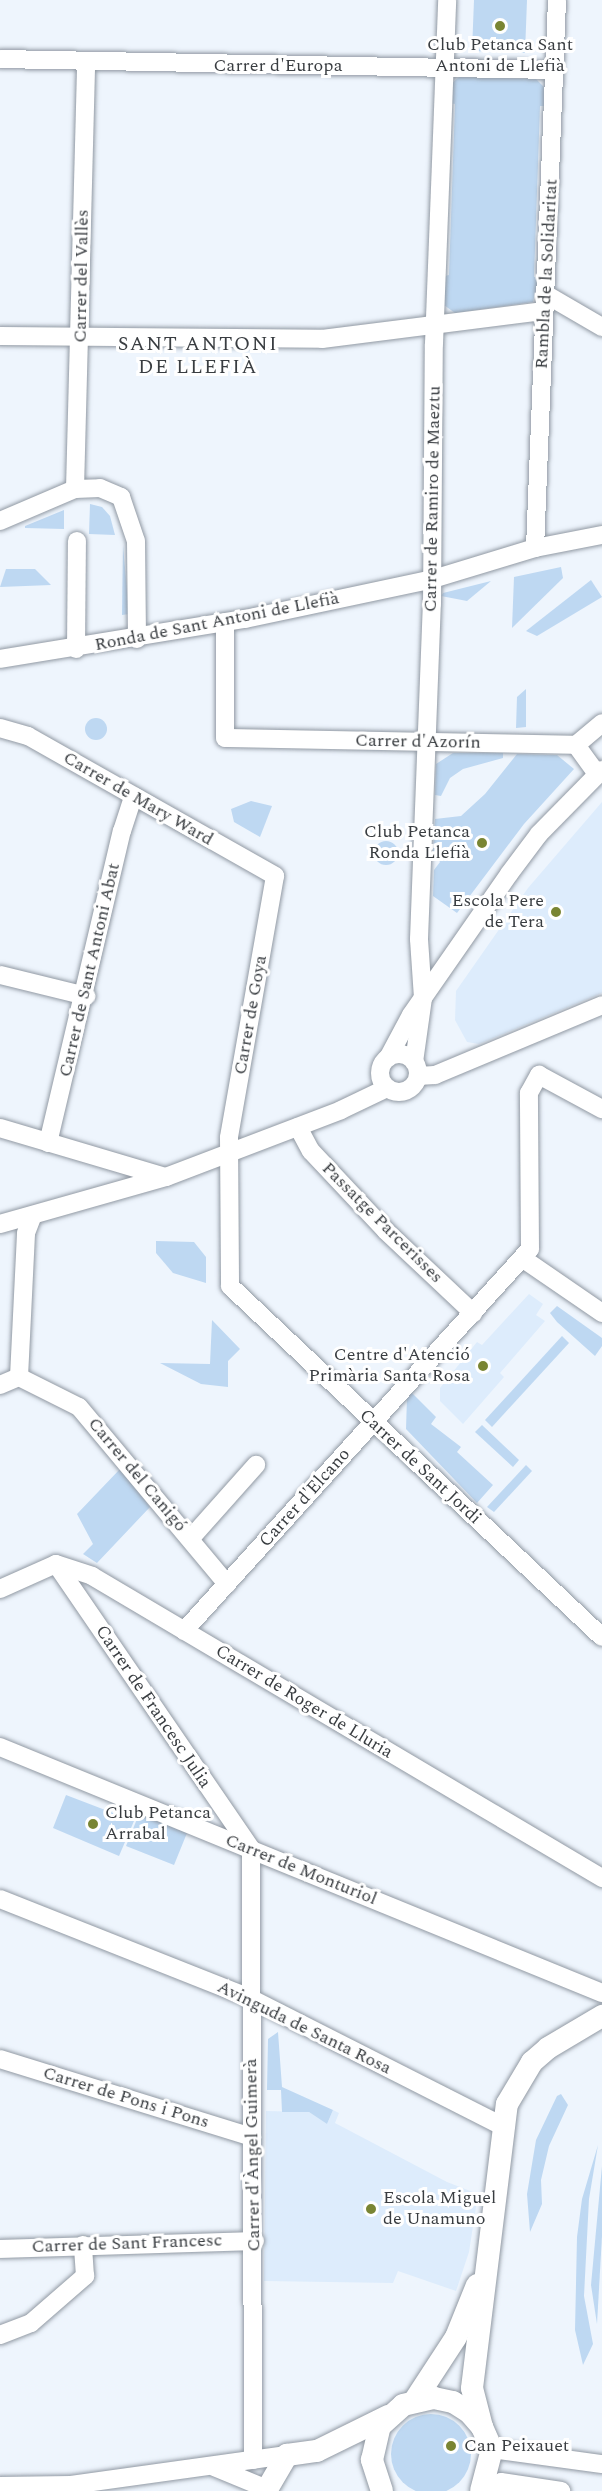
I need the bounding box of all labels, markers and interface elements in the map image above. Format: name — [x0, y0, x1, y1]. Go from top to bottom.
marker: Club Petanca Sant Antoni de Llefià — [493, 19, 507, 33]
place label: Club Petanca Sant Antoni de Llefià — [427, 35, 573, 78]
street label: Carrer d'Europa — [214, 55, 342, 77]
street label: Rambla de la Solidaritat — [531, 178, 563, 370]
street label: Carrer del Vallès — [70, 209, 94, 343]
district label: SANT ANTONI DE LLEFIÀ — [118, 332, 278, 379]
street label: Carrer de Ramiro de Maeztu — [420, 386, 446, 612]
street label: Ronda de Sant Antoni de Llefià — [93, 588, 341, 656]
street label: Carrer d'Azorín — [355, 730, 481, 754]
street label: Carrer de Mary Ward — [59, 747, 217, 851]
place label: Club Petanca Ronda Llefià — [364, 822, 470, 864]
marker: Club Petanca Ronda Llefià — [475, 836, 489, 850]
street label: Carrer de Sant Antoni Abat — [55, 861, 125, 1079]
place label: Escola Pere de Tera — [452, 891, 544, 934]
marker: Escola Pere de Tera — [549, 905, 563, 919]
street label: Carrer de Goya — [230, 954, 272, 1076]
street label: Passatge Parcerisses — [317, 1158, 447, 1288]
place label: Centre d'Atenció Primària Santa Rosa — [309, 1345, 470, 1388]
marker: Centre d'Atenció Primària Santa Rosa — [474, 1357, 492, 1375]
street label: Carrer de Sant Jordi — [354, 1405, 486, 1529]
street label: Carrer del Canigó — [83, 1414, 191, 1536]
street label: Carrer d'Elcano — [255, 1444, 355, 1552]
street label: Carrer de Francesc Julia — [90, 1621, 216, 1793]
street label: Carrer de Roger de Lluria — [211, 1640, 397, 1764]
place label: Club Petanca Arrabal — [105, 1803, 211, 1846]
marker: Club Petanca Arrabal — [86, 1817, 100, 1831]
street label: Carrer de Monturiol — [222, 1830, 380, 1910]
street label: Avinguda de Santa Rosa — [213, 1976, 395, 2080]
street label: Carrer d'Àngel Guimerà — [241, 2058, 265, 2252]
street label: Carrer de Pons i Pons — [40, 2062, 212, 2134]
place label: Escola Miguel de Unamuno — [383, 2188, 496, 2230]
marker: Escola Miguel de Unamuno — [364, 2202, 378, 2216]
street label: Carrer de Sant Francesc — [31, 2230, 223, 2258]
place label: Can Peixauet — [464, 2435, 569, 2457]
marker: Can Peixauet — [442, 2437, 460, 2455]

